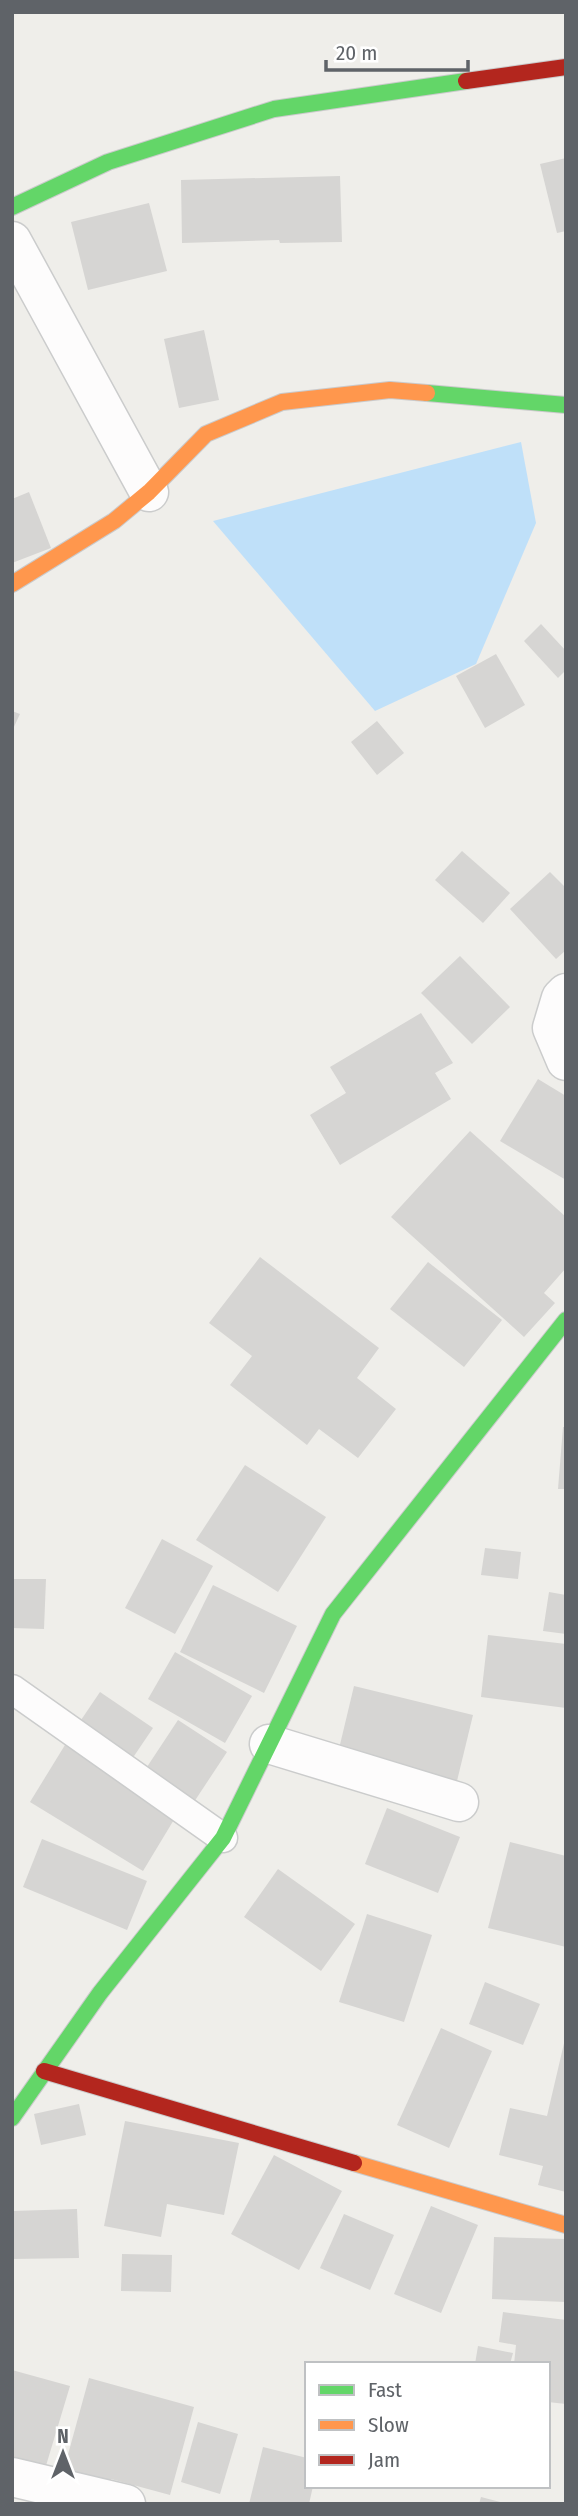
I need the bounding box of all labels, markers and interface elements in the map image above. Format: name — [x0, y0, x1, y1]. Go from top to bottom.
scale bar — [326, 28, 468, 72]
text: 20 m — [336, 40, 377, 66]
legend — [305, 2362, 550, 2488]
text: Fast — [368, 2377, 402, 2403]
text: Slow — [368, 2412, 409, 2438]
north arrow — [28, 2418, 98, 2488]
text: N — [57, 2425, 69, 2448]
text: Jam — [368, 2447, 400, 2473]

